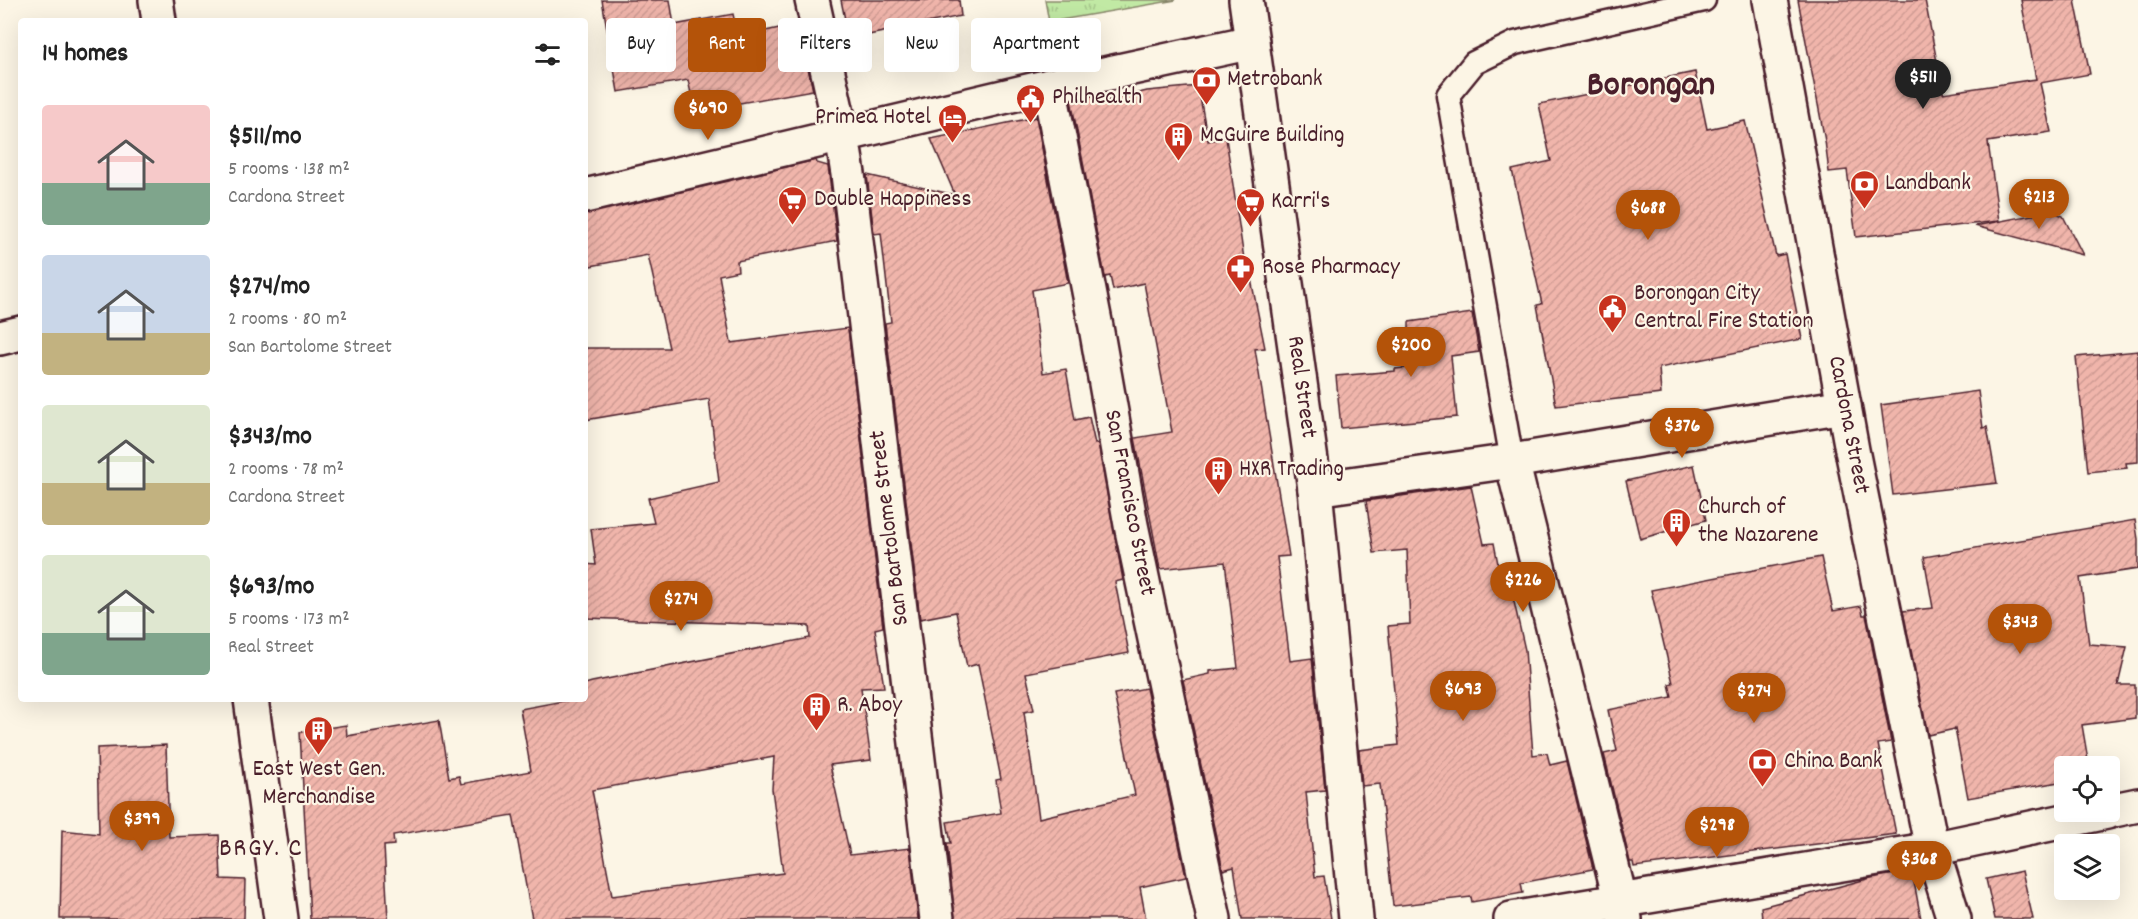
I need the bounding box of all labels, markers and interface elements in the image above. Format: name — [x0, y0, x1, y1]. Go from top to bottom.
chip: Buy — [606, 18, 676, 72]
chip: Rent — [688, 18, 766, 72]
chip: Filters — [778, 18, 872, 72]
chip: New — [884, 18, 959, 72]
chip: Apartment — [971, 18, 1101, 72]
text: 14 homes — [42, 36, 128, 73]
icon: filters — [531, 38, 564, 71]
pin: $511 — [1887, 59, 1959, 110]
district label: Borongan — [1587, 61, 1715, 113]
place label: Metrobank — [1227, 63, 1323, 97]
bank icon: Metrobank — [1190, 64, 1222, 106]
text: $511 — [1909, 64, 1937, 92]
place label: Philhealth — [1052, 81, 1142, 115]
public building icon: Philhealth — [1015, 82, 1047, 124]
pin: $690 — [672, 90, 744, 141]
text: $690 — [688, 95, 728, 123]
place label: Primea Hotel — [815, 101, 931, 135]
hotel icon: Primea Hotel — [936, 102, 968, 144]
text: $511/mo — [228, 119, 301, 156]
place label: McGuire Building — [1200, 119, 1345, 153]
building icon: McGuire Building — [1163, 120, 1195, 162]
icon: home — [90, 129, 162, 201]
text: 5 rooms · 138 m² — [228, 156, 350, 184]
place label: Landbank — [1885, 167, 1971, 201]
bank icon: Landbank — [1848, 168, 1880, 210]
pin: $213 — [2003, 179, 2075, 230]
place label: Double Happiness — [814, 183, 972, 217]
text: Cardona Street — [228, 184, 345, 212]
supermarket icon: Double Happiness — [777, 184, 809, 226]
text: $213 — [2023, 184, 2055, 212]
place label: Karri's — [1271, 185, 1330, 219]
supermarket icon: Karri's — [1234, 186, 1266, 228]
pin: $688 — [1612, 190, 1684, 241]
text: $688 — [1630, 195, 1666, 223]
place label: Rose Pharmacy — [1262, 251, 1401, 285]
pharmacy icon: Rose Pharmacy — [1225, 252, 1257, 294]
text: $274/mo — [228, 269, 310, 306]
place label: Borongan City Central Fire Station — [1634, 277, 1814, 339]
icon: home — [90, 279, 162, 351]
public building icon: Borongan City Central Fire Station — [1597, 292, 1629, 334]
text: 2 rooms · 80 m² — [228, 306, 347, 334]
pin: $200 — [1375, 327, 1447, 378]
text: $200 — [1391, 332, 1431, 360]
text: San Bartolome Street — [228, 334, 392, 362]
street label: Real Street — [1277, 334, 1325, 441]
street label: Cardona Street — [1818, 353, 1878, 497]
street label: San Francisco Street — [1094, 407, 1164, 599]
pin: $376 — [1646, 408, 1718, 459]
text: $376 — [1664, 413, 1700, 441]
text: $343/mo — [228, 419, 312, 456]
street label: San Bartolome Street — [861, 428, 919, 628]
icon: home — [90, 429, 162, 501]
place label: HXR Trading — [1239, 453, 1344, 487]
building icon: HXR Trading — [1202, 454, 1234, 496]
text: 2 rooms · 78 m² — [228, 456, 344, 484]
text: Cardona Street — [228, 484, 345, 512]
place label: Church of the Nazarene — [1698, 491, 1819, 553]
building icon: Church of the Nazarene — [1661, 506, 1693, 548]
pin: $226 — [1487, 562, 1559, 613]
text: $226 — [1504, 567, 1542, 595]
text: $693/mo — [228, 569, 314, 606]
icon: home — [90, 579, 162, 651]
pin: $274 — [645, 581, 717, 632]
text: $274 — [664, 586, 698, 614]
pin: $343 — [1984, 604, 2056, 655]
text: 5 rooms · 173 m² — [228, 606, 349, 634]
text: $343 — [2002, 609, 2038, 637]
text: Real Street — [228, 634, 314, 662]
pin: $693 — [1427, 671, 1499, 722]
pin: $274 — [1718, 673, 1790, 724]
text: $693 — [1444, 676, 1482, 704]
text: $274 — [1737, 678, 1771, 706]
place label: R. Aboy — [837, 689, 903, 723]
building icon: R. Aboy — [800, 690, 832, 732]
building icon: East West Gen. Merchandise — [303, 714, 335, 756]
place label: China Bank — [1784, 745, 1883, 779]
bank icon: China Bank — [1747, 746, 1779, 788]
place label: East West Gen. Merchandise — [252, 753, 386, 815]
map controls — [2054, 756, 2120, 900]
button: locate — [2054, 756, 2120, 822]
pin: $399 — [106, 801, 178, 852]
text: $399 — [123, 806, 161, 834]
pin: $298 — [1681, 807, 1753, 858]
text: $298 — [1699, 812, 1735, 840]
district label: BRGY. C — [219, 830, 303, 869]
button: layers — [2054, 834, 2120, 900]
pin: $368 — [1883, 841, 1955, 892]
text: $368 — [1901, 846, 1937, 874]

